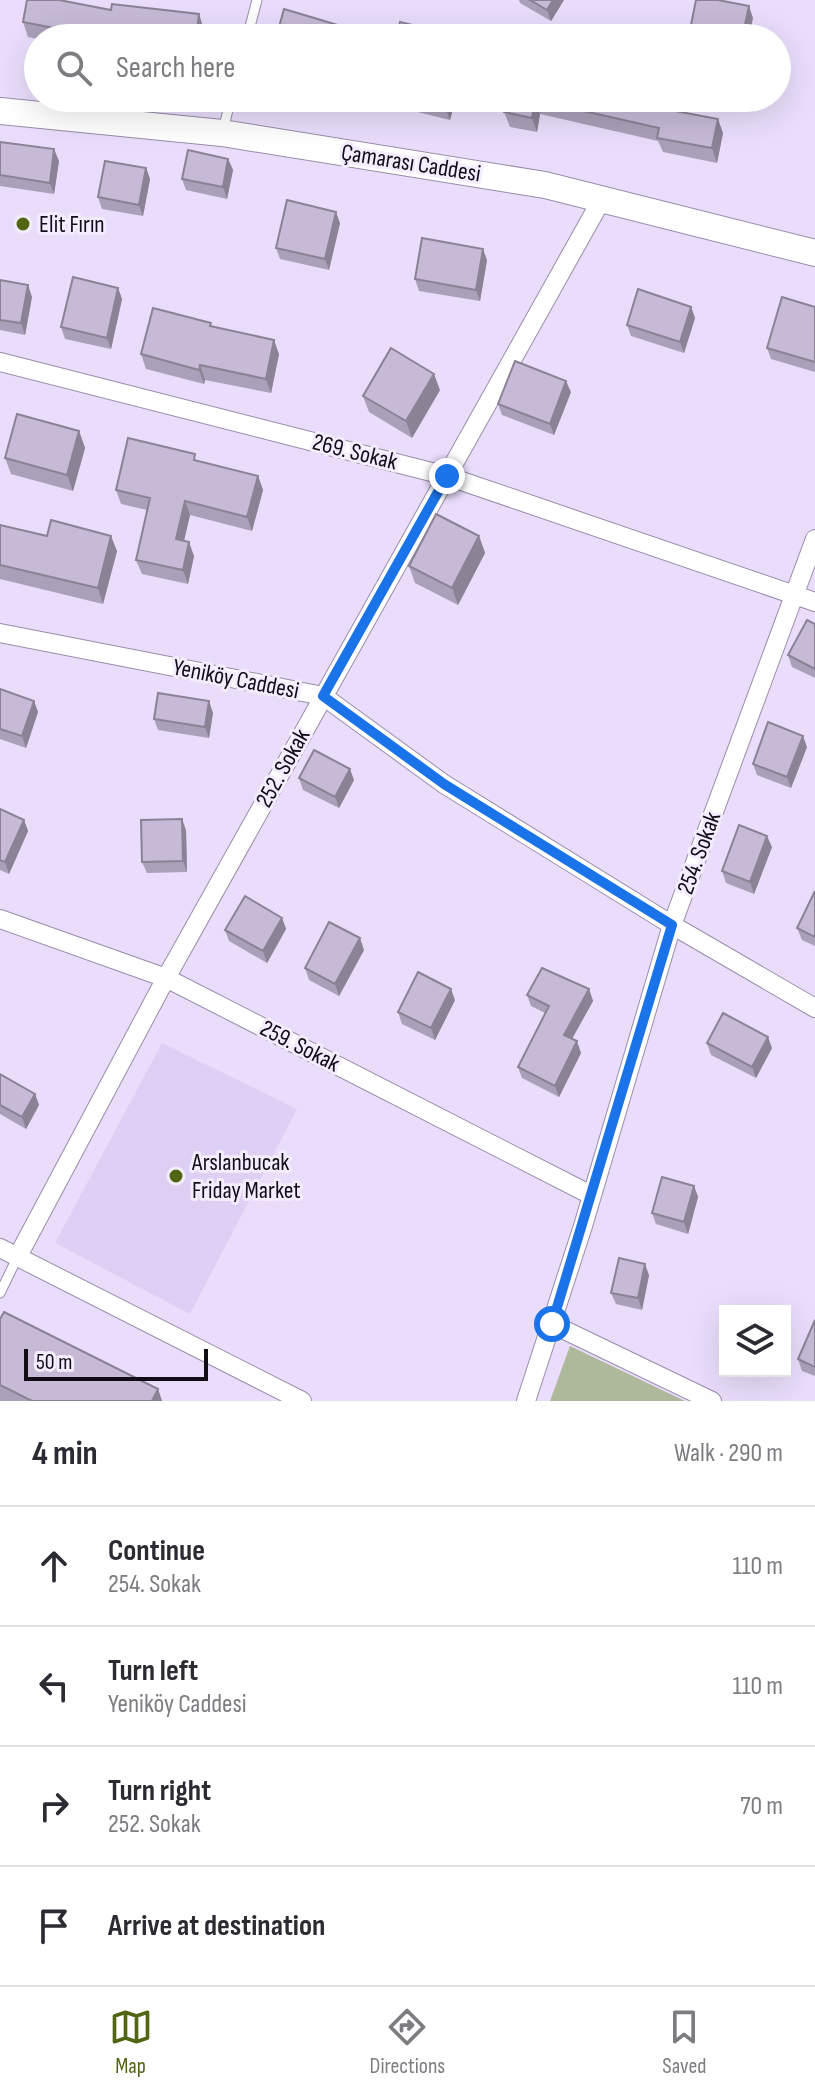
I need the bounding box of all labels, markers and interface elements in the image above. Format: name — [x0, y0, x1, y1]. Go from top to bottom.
search box — [24, 24, 791, 112]
icon: search — [52, 46, 96, 90]
text: Search here — [116, 50, 235, 86]
street label: Çamarası Caddesi — [339, 138, 483, 188]
place label: Elit Fırın — [39, 210, 105, 239]
marker: Elit Fırın — [14, 215, 32, 233]
street label: 269. Sokak — [310, 427, 400, 477]
route end — [429, 458, 465, 494]
street label: Yeniköy Caddesi — [170, 653, 302, 705]
street label: 252. Sokak — [250, 724, 316, 812]
street label: 254. Sokak — [671, 808, 727, 898]
street label: 259. Sokak — [255, 1014, 345, 1078]
place label: Arslanbucak Friday Market — [191, 1148, 301, 1205]
marker: Arslanbucak Friday Market — [167, 1167, 185, 1185]
map controls — [719, 1305, 791, 1377]
button: layers — [719, 1305, 791, 1377]
route start — [534, 1306, 570, 1342]
scale bar — [24, 1345, 208, 1381]
text: 50 m — [36, 1349, 72, 1376]
text: 4 min — [32, 1433, 98, 1474]
text: Walk · 290 m — [674, 1438, 783, 1469]
text: Continue — [108, 1533, 205, 1569]
icon: ahead — [32, 1544, 76, 1588]
text: 110 m — [732, 1551, 783, 1582]
text: 254. Sokak — [108, 1569, 201, 1600]
text: Turn left — [108, 1653, 198, 1689]
icon: left — [32, 1664, 76, 1708]
text: 110 m — [732, 1671, 783, 1702]
text: Yeniköy Caddesi — [108, 1689, 247, 1720]
text: Turn right — [108, 1773, 211, 1809]
icon: right — [32, 1784, 76, 1828]
text: 70 m — [740, 1791, 783, 1822]
text: 252. Sokak — [108, 1809, 201, 1840]
icon: arrive — [32, 1904, 76, 1948]
text: Arrive at destination — [108, 1908, 325, 1944]
tab: Map — [109, 2005, 153, 2080]
tab: Directions — [370, 2005, 445, 2080]
tab: Saved — [662, 2005, 706, 2080]

